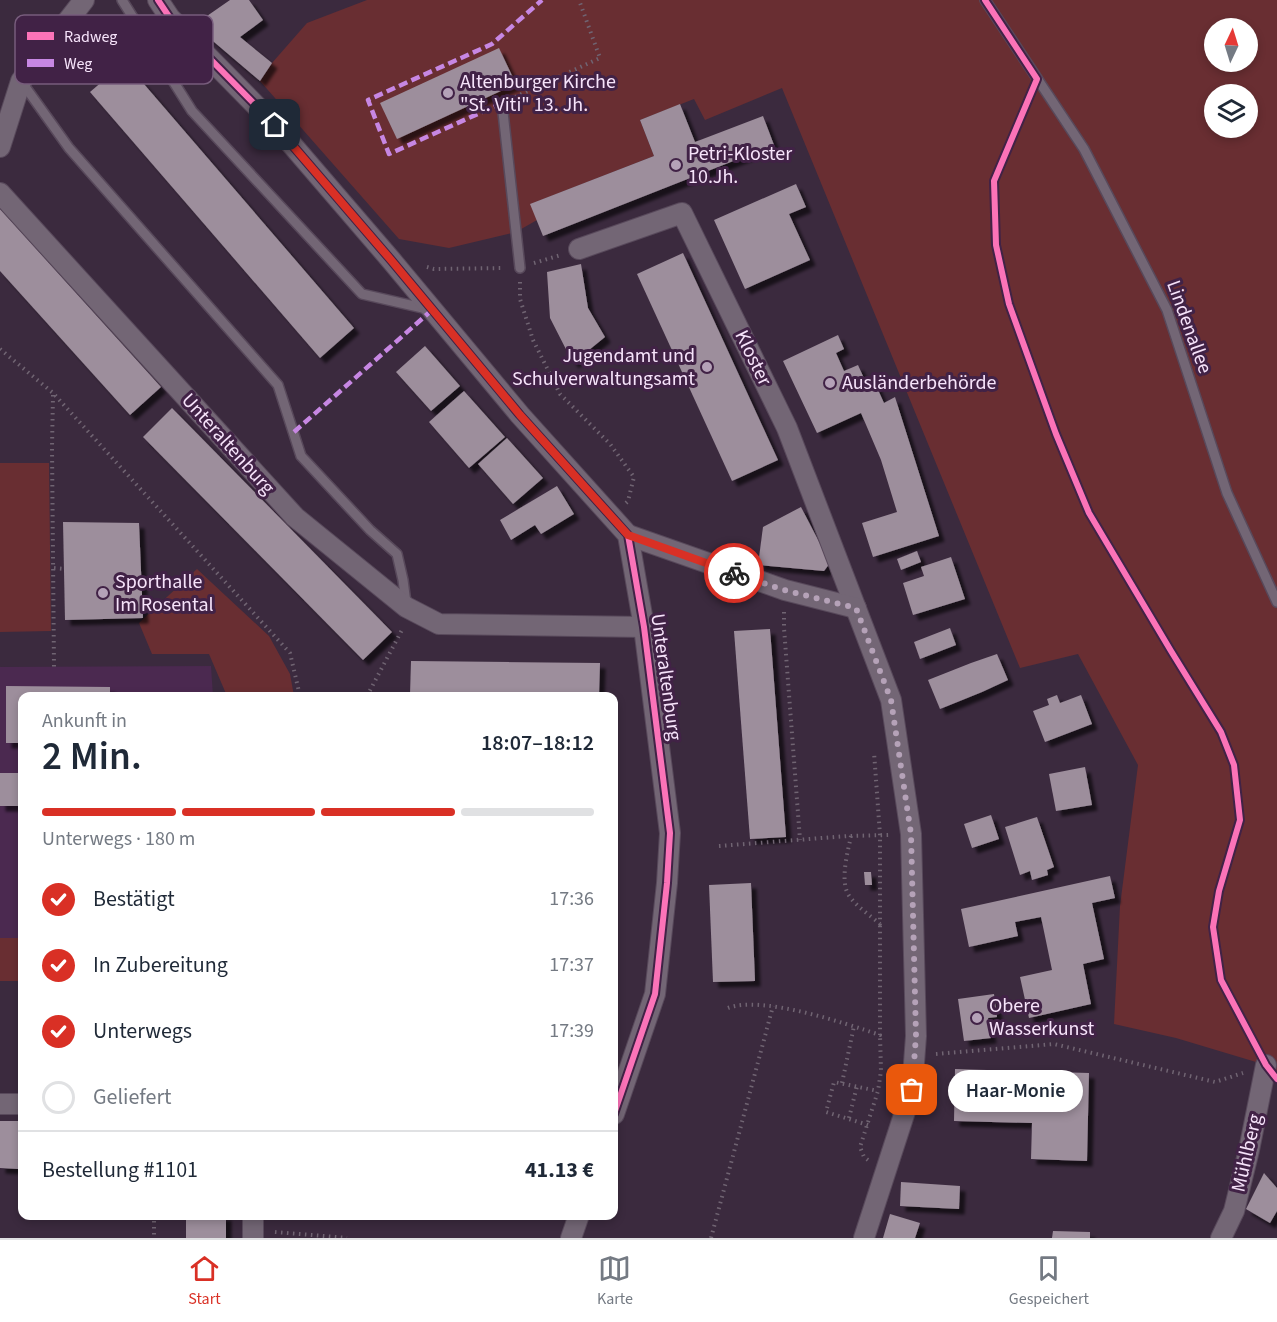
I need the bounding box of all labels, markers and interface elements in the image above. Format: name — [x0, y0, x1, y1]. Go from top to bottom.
legend — [15, 15, 213, 84]
north arrow — [1204, 18, 1258, 72]
map controls — [1204, 18, 1258, 138]
text: Radweg — [64, 26, 117, 48]
text: Weg — [64, 53, 92, 75]
place label: Altenburger Kirche "St. Viti" 13. Jh. — [460, 68, 616, 119]
button: layers — [1204, 84, 1258, 138]
marker: Altenburger Kirche "St. Viti" 13. Jh. — [441, 86, 455, 100]
pin — [249, 99, 300, 150]
icon: home — [258, 108, 291, 141]
place label: Petri-Kloster 10.Jh. — [688, 140, 792, 191]
marker: Petri-Kloster 10.Jh. — [669, 158, 683, 172]
street label: Lindenallee — [1159, 276, 1219, 378]
street label: Kloster — [728, 325, 778, 391]
place label: Jugendamt und Schulverwaltungsamt — [512, 342, 695, 393]
marker: Jugendamt und Schulverwaltungsamt — [700, 360, 714, 374]
place label: Ausländerbehörde — [842, 369, 997, 397]
marker: Ausländerbehörde — [823, 376, 837, 390]
street label: Unteraltenburg — [175, 387, 281, 501]
courier — [704, 543, 764, 603]
icon: bike — [718, 557, 751, 590]
place label: Sporthalle Im Rosental — [115, 568, 214, 619]
marker: Sporthalle Im Rosental — [96, 586, 110, 600]
street label: Unteraltenburg — [643, 612, 689, 742]
text: Ankunft in — [42, 707, 127, 735]
text: 18:07–18:12 — [481, 727, 594, 759]
text: 2 Min. — [42, 729, 142, 785]
text: Unterwegs · 180 m — [42, 825, 195, 853]
icon: check — [42, 883, 75, 916]
text: Bestätigt — [93, 883, 175, 915]
text: 17:36 — [549, 885, 594, 913]
icon: check — [42, 949, 75, 982]
text: In Zubereitung — [93, 949, 228, 981]
text: 17:37 — [549, 951, 594, 979]
place label: Obere Wasserkunst — [989, 992, 1095, 1043]
marker: Obere Wasserkunst — [970, 1011, 984, 1025]
icon: check — [42, 1015, 75, 1048]
text: Unterwegs — [93, 1015, 192, 1047]
text: 17:39 — [549, 1017, 594, 1045]
pin — [886, 1064, 937, 1115]
callout: Haar-Monie — [948, 1069, 1083, 1111]
icon: bag — [895, 1073, 928, 1106]
text: Haar-Monie — [966, 1077, 1065, 1105]
text: Geliefert — [93, 1081, 172, 1113]
street label: Mühlberg — [1224, 1111, 1270, 1195]
text: Bestellung #1101 — [42, 1154, 198, 1186]
text: 41.13 € — [525, 1154, 594, 1186]
tab: Start — [188, 1252, 221, 1310]
tab: Karte — [597, 1252, 633, 1310]
tab: Gespeichert — [1009, 1252, 1089, 1310]

